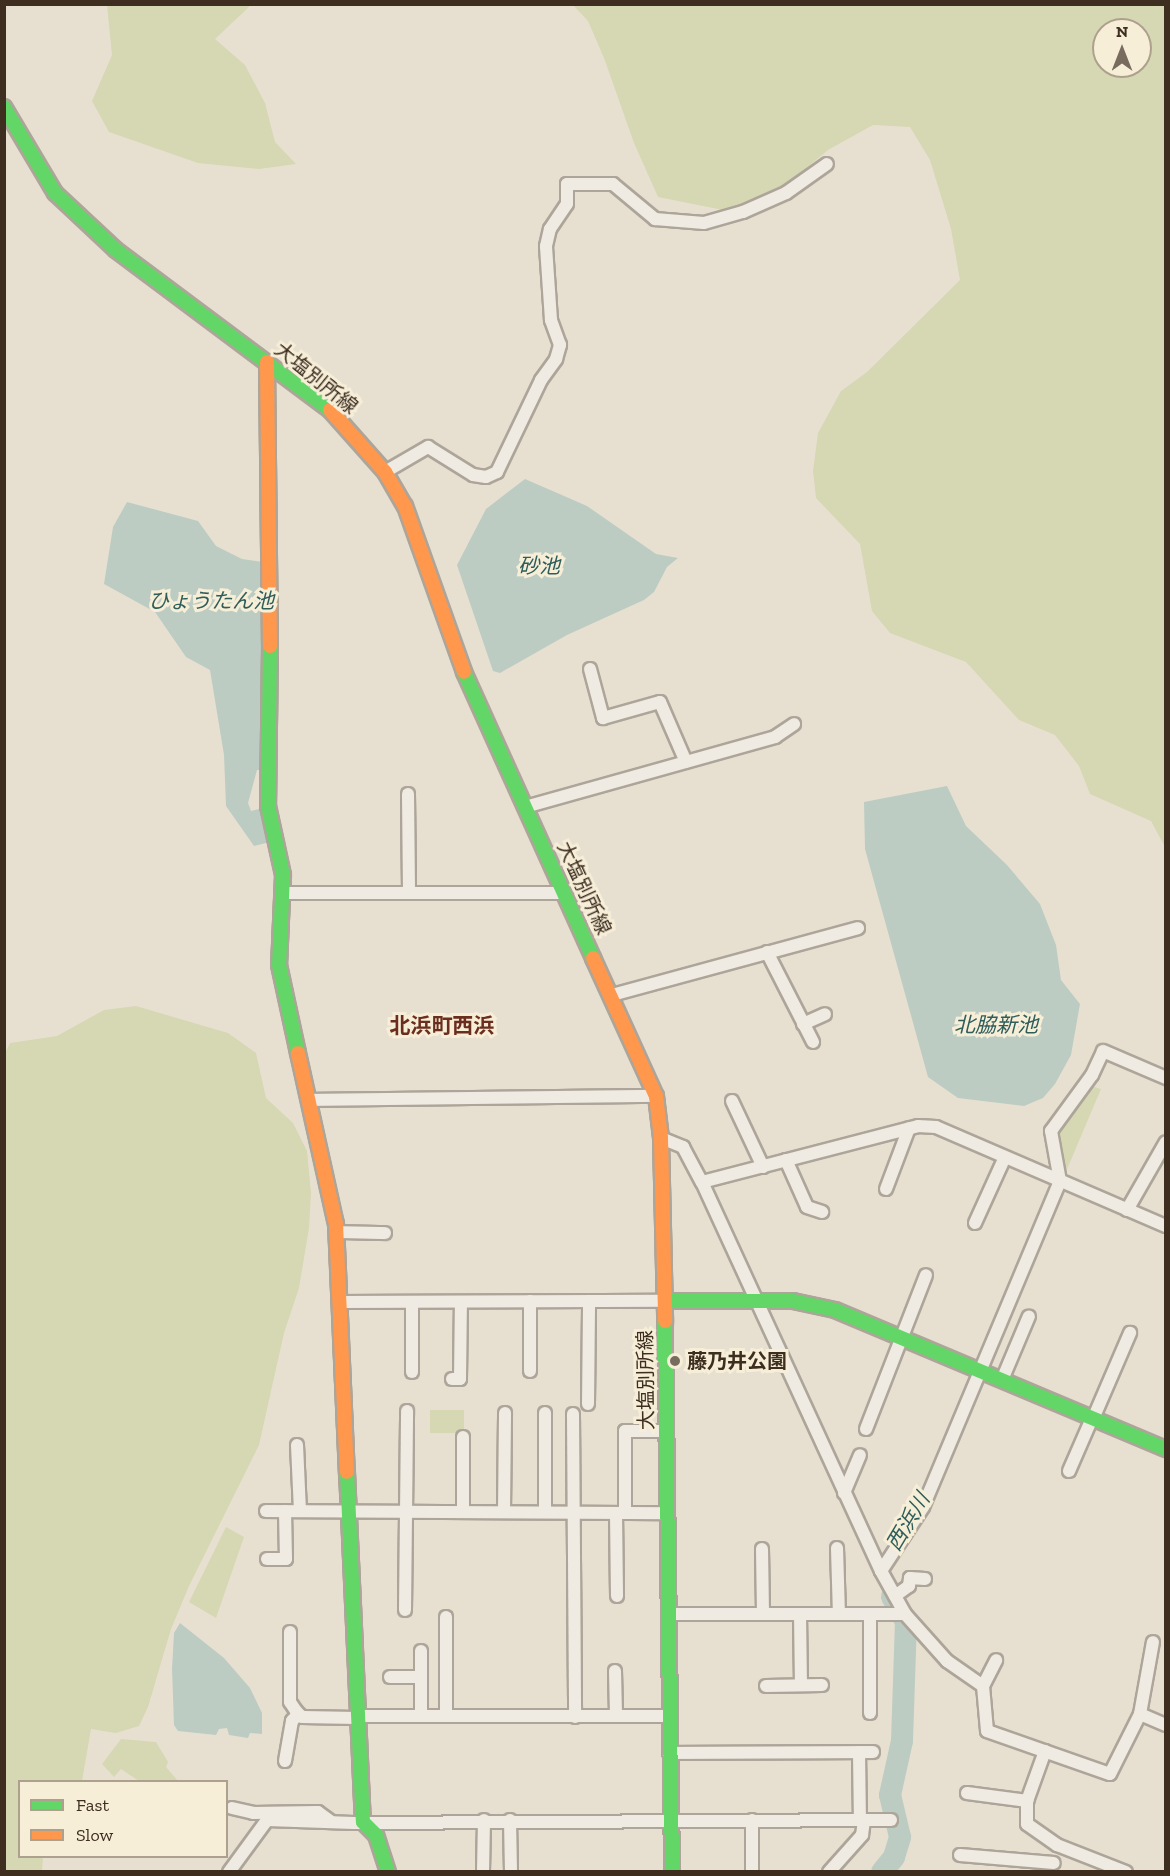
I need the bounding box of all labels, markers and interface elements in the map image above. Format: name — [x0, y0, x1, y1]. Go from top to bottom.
north arrow — [1092, 18, 1152, 78]
text: N — [1116, 22, 1128, 41]
street label: 大塩別所線 — [270, 337, 362, 419]
water label: 砂池 — [518, 553, 560, 579]
water label: ひょうたん池 — [148, 588, 274, 614]
street label: 大塩別所線 — [552, 838, 616, 938]
water label: 北脇新池 — [954, 1012, 1038, 1038]
district label: 北浜町西浜 — [390, 1013, 494, 1039]
street label: 大塩別所線 — [633, 1330, 659, 1430]
place label: 藤乃井公園 — [687, 1349, 787, 1373]
marker: 藤乃井公園 — [668, 1354, 682, 1368]
water label: 西浜川 — [881, 1489, 935, 1555]
legend — [18, 1780, 228, 1858]
text: Fast — [76, 1794, 109, 1816]
text: Slow — [76, 1824, 113, 1846]

